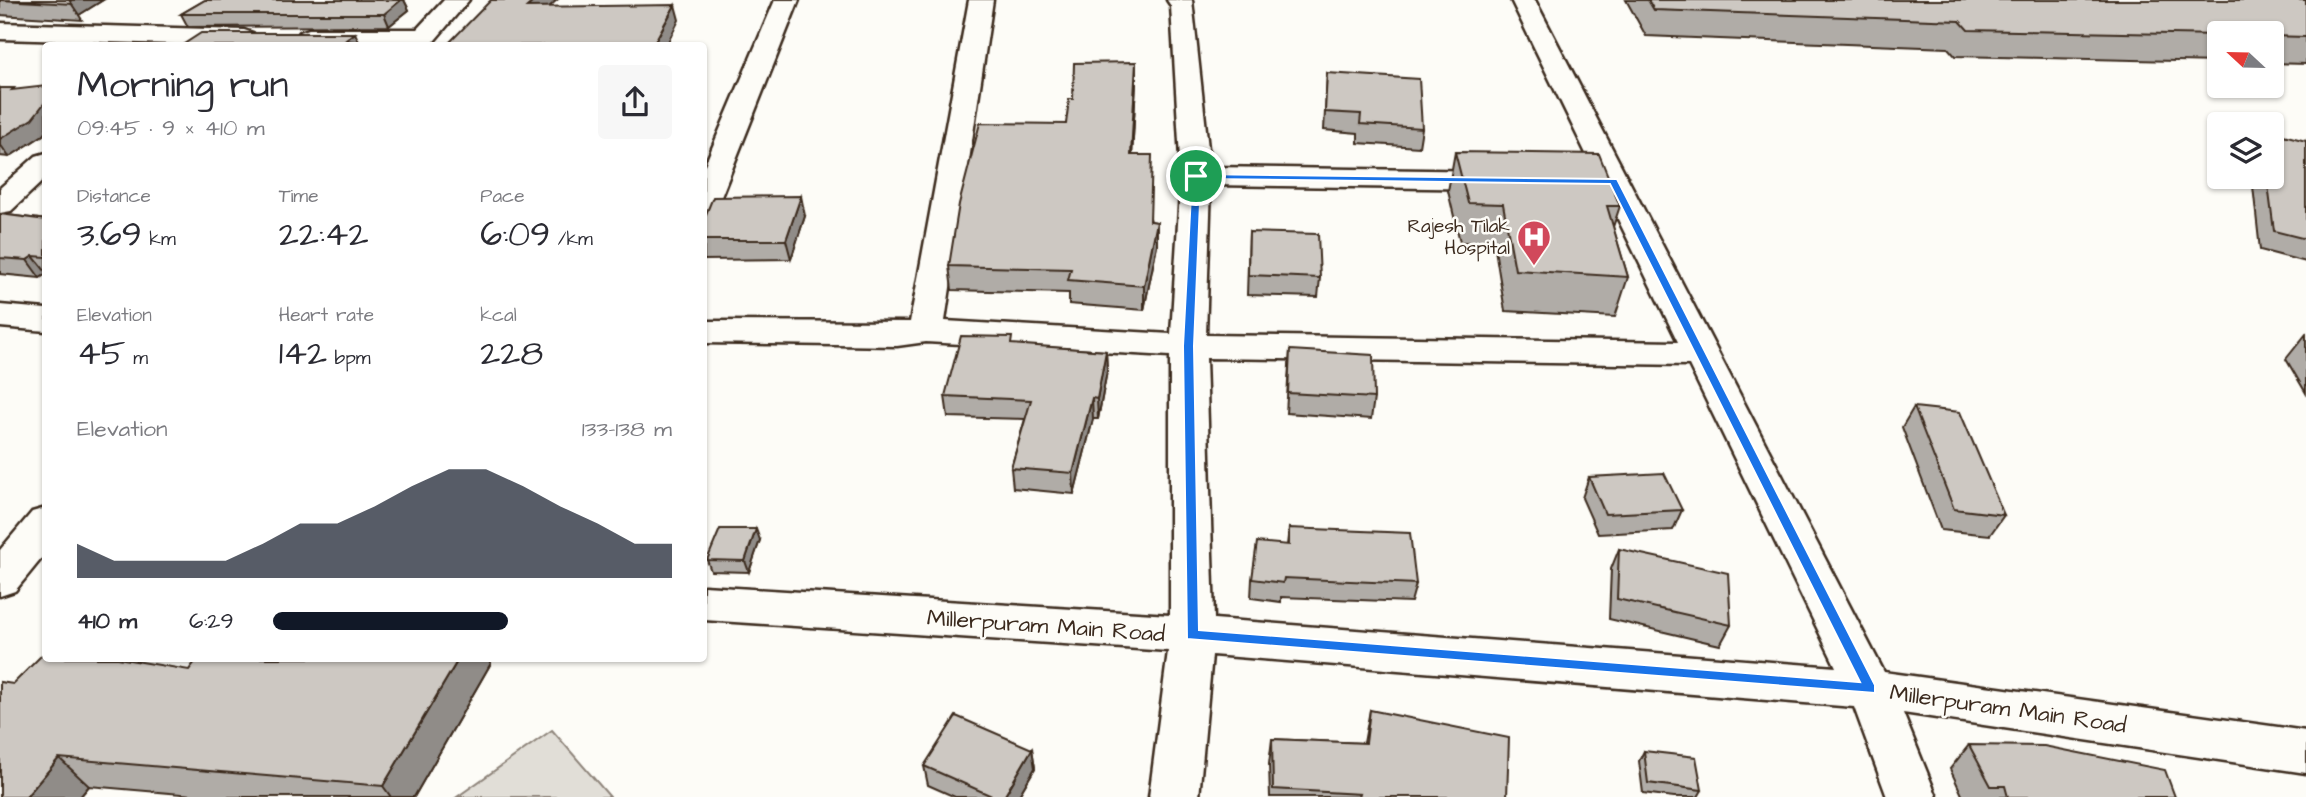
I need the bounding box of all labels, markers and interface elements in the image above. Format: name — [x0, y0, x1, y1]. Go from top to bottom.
north arrow — [2207, 21, 2284, 98]
map controls — [2207, 21, 2284, 189]
text: Morning run — [77, 60, 289, 112]
button: share — [598, 65, 672, 139]
text: 09:45 · 9 × 410 m — [77, 112, 265, 144]
button: layers — [2207, 112, 2284, 189]
pin — [1166, 146, 1226, 206]
icon: arrive — [1177, 157, 1215, 195]
text: Distance — [77, 183, 151, 210]
text: Time — [279, 183, 318, 210]
text: Pace — [480, 183, 524, 210]
text: 3.69 — [77, 210, 142, 259]
text: 22:42 — [279, 210, 368, 259]
text: 6:09 — [480, 210, 550, 259]
place label: Rajesh Tilak Hospital — [1408, 213, 1510, 262]
hospital icon: Rajesh Tilak Hospital — [1515, 218, 1553, 267]
text: km — [142, 226, 176, 253]
text: /km — [550, 226, 593, 253]
text: Elevation — [77, 302, 152, 329]
text: Heart rate — [279, 302, 374, 329]
text: kcal — [480, 302, 517, 329]
text: 45 — [77, 329, 126, 378]
text: 142 — [279, 329, 327, 378]
text: 228 — [480, 329, 543, 378]
text: m — [126, 345, 148, 372]
text: bpm — [327, 345, 371, 372]
text: Elevation — [77, 413, 168, 445]
text: 133–138 m — [582, 413, 672, 445]
street label: Millerpuram Main Road — [926, 602, 1166, 650]
text: 410 m — [77, 605, 137, 637]
text: 6:29 — [189, 605, 234, 637]
street label: Millerpuram Main Road — [1888, 677, 2129, 741]

